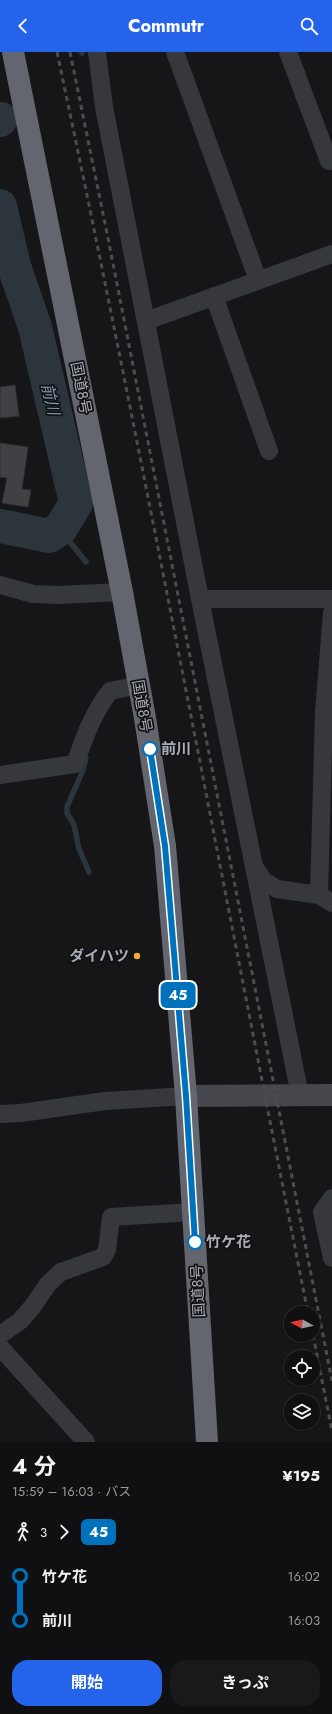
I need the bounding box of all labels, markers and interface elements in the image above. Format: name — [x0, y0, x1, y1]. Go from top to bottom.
text: Commutr — [128, 13, 204, 39]
icon: back — [12, 15, 34, 37]
icon: search — [298, 15, 320, 37]
street label: 国道8号 — [65, 360, 97, 416]
water label: 前川 — [36, 381, 66, 419]
street label: 国道8号 — [127, 678, 157, 734]
place label: 前川 — [161, 738, 191, 760]
marker: 前川 — [142, 741, 158, 757]
place label: ダイハツ — [69, 945, 129, 967]
marker: ダイハツ — [132, 951, 142, 961]
line badge: 45 — [160, 982, 196, 1008]
text: 45 — [169, 985, 187, 1005]
place label: 竹ケ花 — [206, 1231, 251, 1253]
marker: 竹ケ花 — [187, 1234, 203, 1250]
street label: 国道8号 — [186, 1264, 210, 1318]
north arrow — [284, 1306, 320, 1342]
map controls — [284, 1306, 320, 1430]
button: locate — [284, 1350, 320, 1386]
button: layers — [284, 1394, 320, 1430]
text: 4 分 — [12, 1450, 56, 1482]
text: ¥195 — [283, 1465, 320, 1487]
text: 15:59 – 16:03 · バス — [12, 1482, 131, 1501]
icon: walk — [12, 1521, 34, 1543]
icon: forward — [53, 1521, 75, 1543]
text: 45 — [89, 1522, 108, 1542]
text: 3 — [40, 1523, 47, 1542]
text: 竹ケ花 — [42, 1566, 87, 1588]
text: 16:02 — [288, 1567, 320, 1586]
text: 前川 — [42, 1610, 72, 1632]
text: 16:03 — [288, 1611, 320, 1630]
button: 開始 — [12, 1660, 162, 1706]
button: きっぷ — [170, 1660, 320, 1706]

